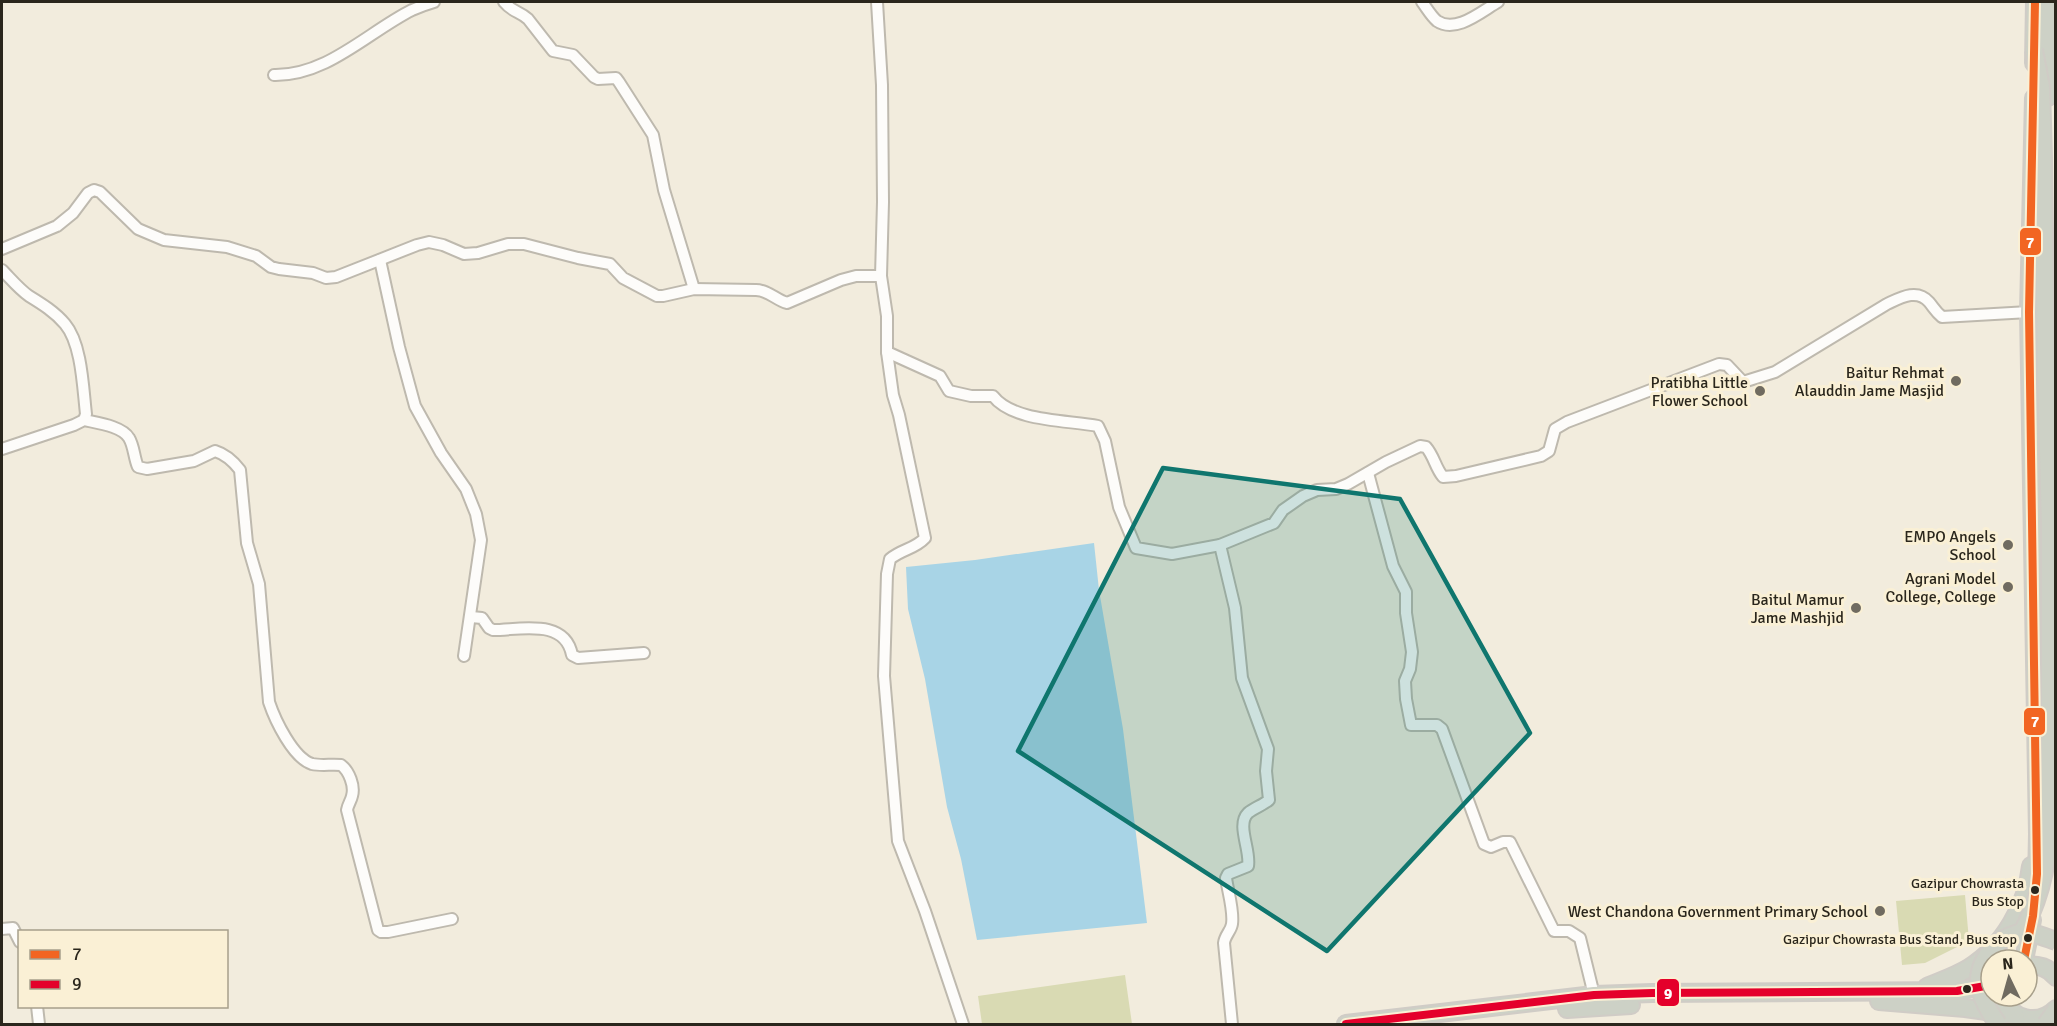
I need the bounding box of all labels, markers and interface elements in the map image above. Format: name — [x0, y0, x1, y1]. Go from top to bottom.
line badge: 7 — [2019, 227, 2042, 256]
text: 7 — [2026, 233, 2035, 253]
place label: Baitur Rehmat Alauddin Jame Masjid — [1795, 363, 1944, 401]
place label: Pratibha Little Flower School — [1651, 373, 1748, 411]
marker: Baitur Rehmat Alauddin Jame Masjid — [1949, 374, 1963, 388]
marker: Pratibha Little Flower School — [1753, 384, 1767, 398]
place label: EMPO Angels School — [1904, 527, 1996, 565]
marker: EMPO Angels School — [2001, 538, 2015, 552]
place label: Agrani Model College, College — [1885, 569, 1996, 607]
marker: Agrani Model College, College — [2001, 580, 2015, 594]
place label: Baitul Mamur Jame Mashjid — [1751, 590, 1844, 628]
marker: Baitul Mamur Jame Mashjid — [1849, 601, 1863, 615]
line badge: 7 — [2023, 707, 2046, 736]
text: 7 — [2031, 712, 2040, 732]
place label: Gazipur Chowrasta Bus Stop — [1911, 875, 2024, 910]
marker: Gazipur Chowrasta Bus Stop — [2029, 884, 2041, 896]
place label: West Chandona Government Primary School — [1568, 902, 1868, 922]
marker: West Chandona Government Primary School — [1873, 904, 1887, 918]
legend — [18, 930, 228, 1008]
place label: Gazipur Chowrasta Bus Stand, Bus stop — [1783, 931, 2017, 948]
marker: Gazipur Chowrasta Bus Stand, Bus stop — [2022, 932, 2034, 944]
text: 7 — [72, 943, 82, 965]
north arrow — [1979, 948, 2039, 1008]
text: N — [2001, 954, 2014, 975]
text: 9 — [72, 973, 82, 995]
line badge: 9 — [1656, 978, 1680, 1007]
unlabelled marker — [1961, 983, 1973, 995]
text: 9 — [1664, 984, 1673, 1004]

